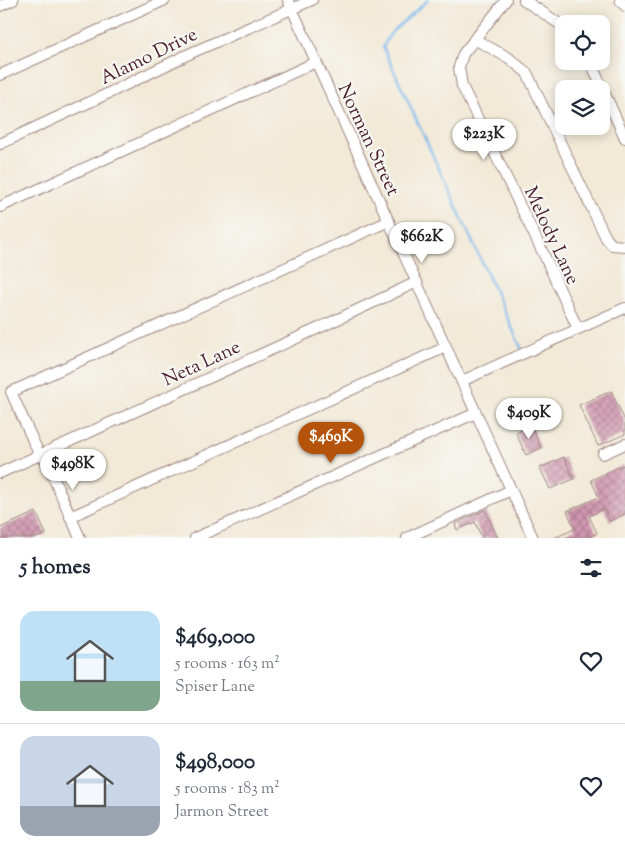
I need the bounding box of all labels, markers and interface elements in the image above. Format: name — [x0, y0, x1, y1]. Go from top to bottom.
map controls — [555, 15, 610, 135]
button: locate — [555, 15, 610, 70]
street label: Alamo Drive — [96, 22, 202, 92]
street label: Norman Street — [330, 79, 406, 201]
button: layers — [555, 80, 610, 135]
pin: $223K — [449, 119, 519, 161]
text: $223K — [463, 123, 505, 146]
street label: Melody Lane — [516, 182, 585, 290]
pin: $662K — [387, 222, 457, 264]
text: $662K — [400, 226, 444, 249]
street label: Neta Lane — [159, 334, 246, 394]
pin: $409K — [494, 398, 564, 440]
text: $409K — [507, 402, 551, 425]
pin: $469K — [296, 422, 366, 464]
text: $469K — [309, 426, 353, 449]
pin: $498K — [38, 448, 108, 491]
text: $498K — [51, 453, 95, 476]
text: 5 homes — [20, 553, 90, 583]
icon: filters — [577, 554, 605, 582]
text: $469,000 — [175, 623, 255, 653]
icon: home — [60, 631, 120, 691]
icon: heart — [577, 647, 605, 675]
text: 5 rooms · 163 m² — [175, 653, 280, 676]
text: Spiser Lane — [175, 676, 255, 699]
text: $498,000 — [175, 748, 255, 778]
icon: home — [60, 756, 120, 816]
icon: heart — [577, 772, 605, 800]
text: 5 rooms · 183 m² — [175, 778, 280, 801]
text: Jarmon Street — [175, 801, 269, 824]

